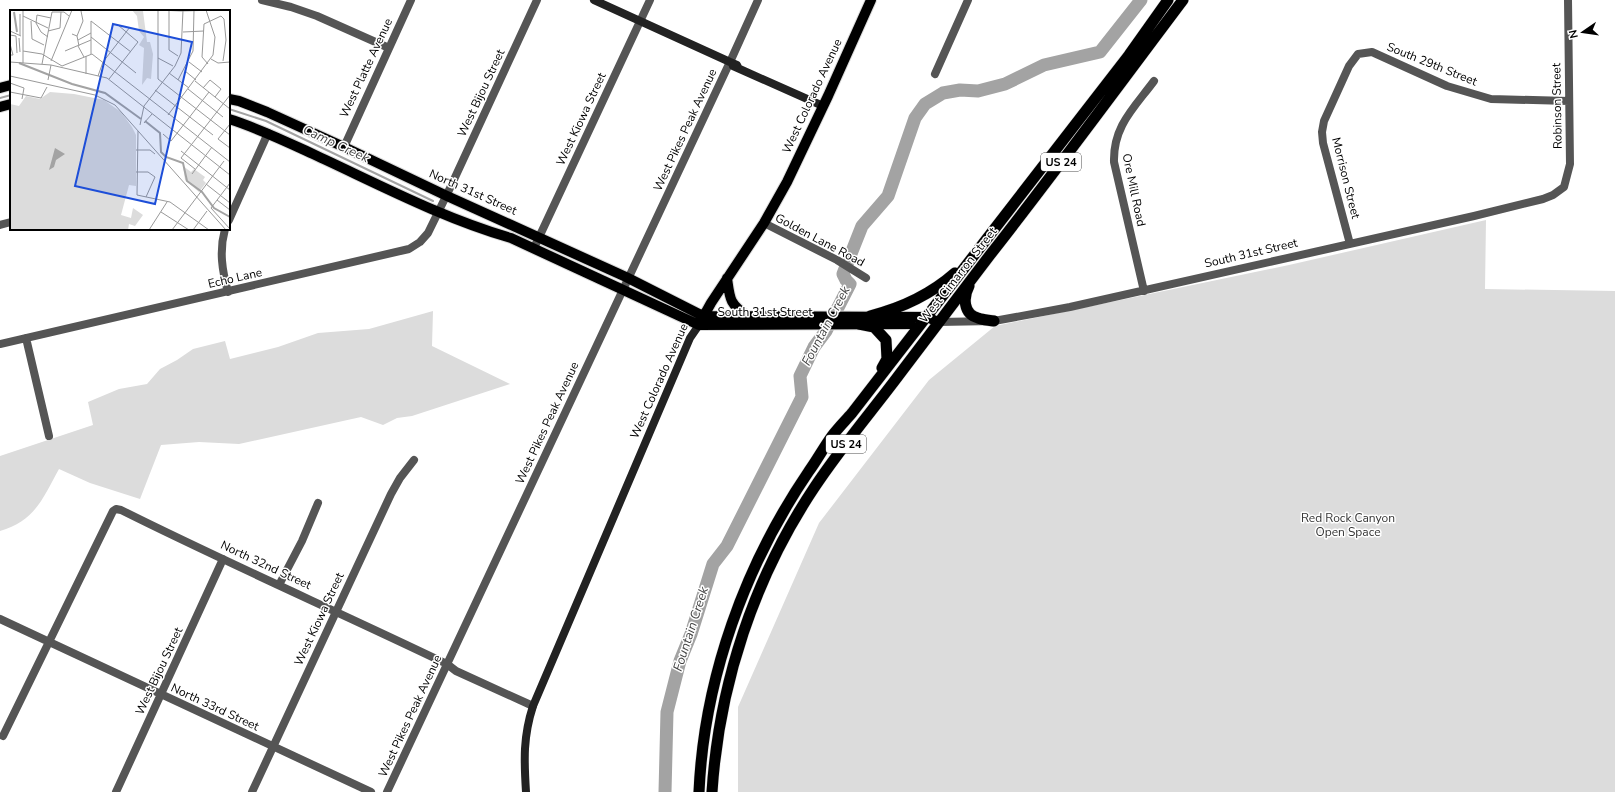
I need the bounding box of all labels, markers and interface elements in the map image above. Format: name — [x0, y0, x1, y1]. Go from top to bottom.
inset map — [10, 10, 230, 230]
north arrow — [1563, 12, 1603, 52]
street label: West Platte Avenue — [336, 16, 396, 120]
text: N — [1566, 28, 1582, 40]
street label: West Colorado Avenue — [778, 36, 846, 156]
street label: South 29th Street — [1384, 39, 1480, 90]
street label: West Bijou Street — [454, 46, 509, 139]
street label: Robinson Street — [1548, 62, 1566, 149]
street label: West Pikes Peak Avenue — [650, 66, 720, 194]
street label: West Kiowa Street — [552, 69, 610, 168]
water label: Camp Creek — [300, 121, 372, 167]
street label: Morrison Street — [1328, 136, 1364, 221]
street label: Ore Mill Road — [1118, 152, 1150, 228]
road number: US 24 — [1041, 153, 1081, 171]
street label: North 31st Street — [427, 165, 520, 219]
street label: Golden Lane Road — [772, 210, 868, 270]
street label: West Cimarron Street — [916, 223, 1001, 326]
street label: South 31st Street — [1203, 234, 1300, 271]
street label: Echo Lane — [206, 264, 264, 292]
water label: Fountain Creek — [797, 283, 855, 369]
street label: South 31st Street — [717, 304, 813, 320]
street label: West Colorado Avenue — [626, 321, 692, 441]
street label: West Pikes Peak Avenue — [512, 359, 582, 487]
road number: US 24 — [826, 435, 866, 453]
park label: Red Rock Canyon Open Space — [1301, 510, 1395, 540]
street label: North 32nd Street — [218, 537, 315, 593]
street label: West Kiowa Street — [290, 569, 348, 668]
water label: Fountain Creek — [669, 584, 713, 673]
street label: West Bijou Street — [132, 624, 187, 717]
street label: West Pikes Peak Avenue — [375, 652, 445, 780]
street label: North 33rd Street — [168, 680, 262, 735]

